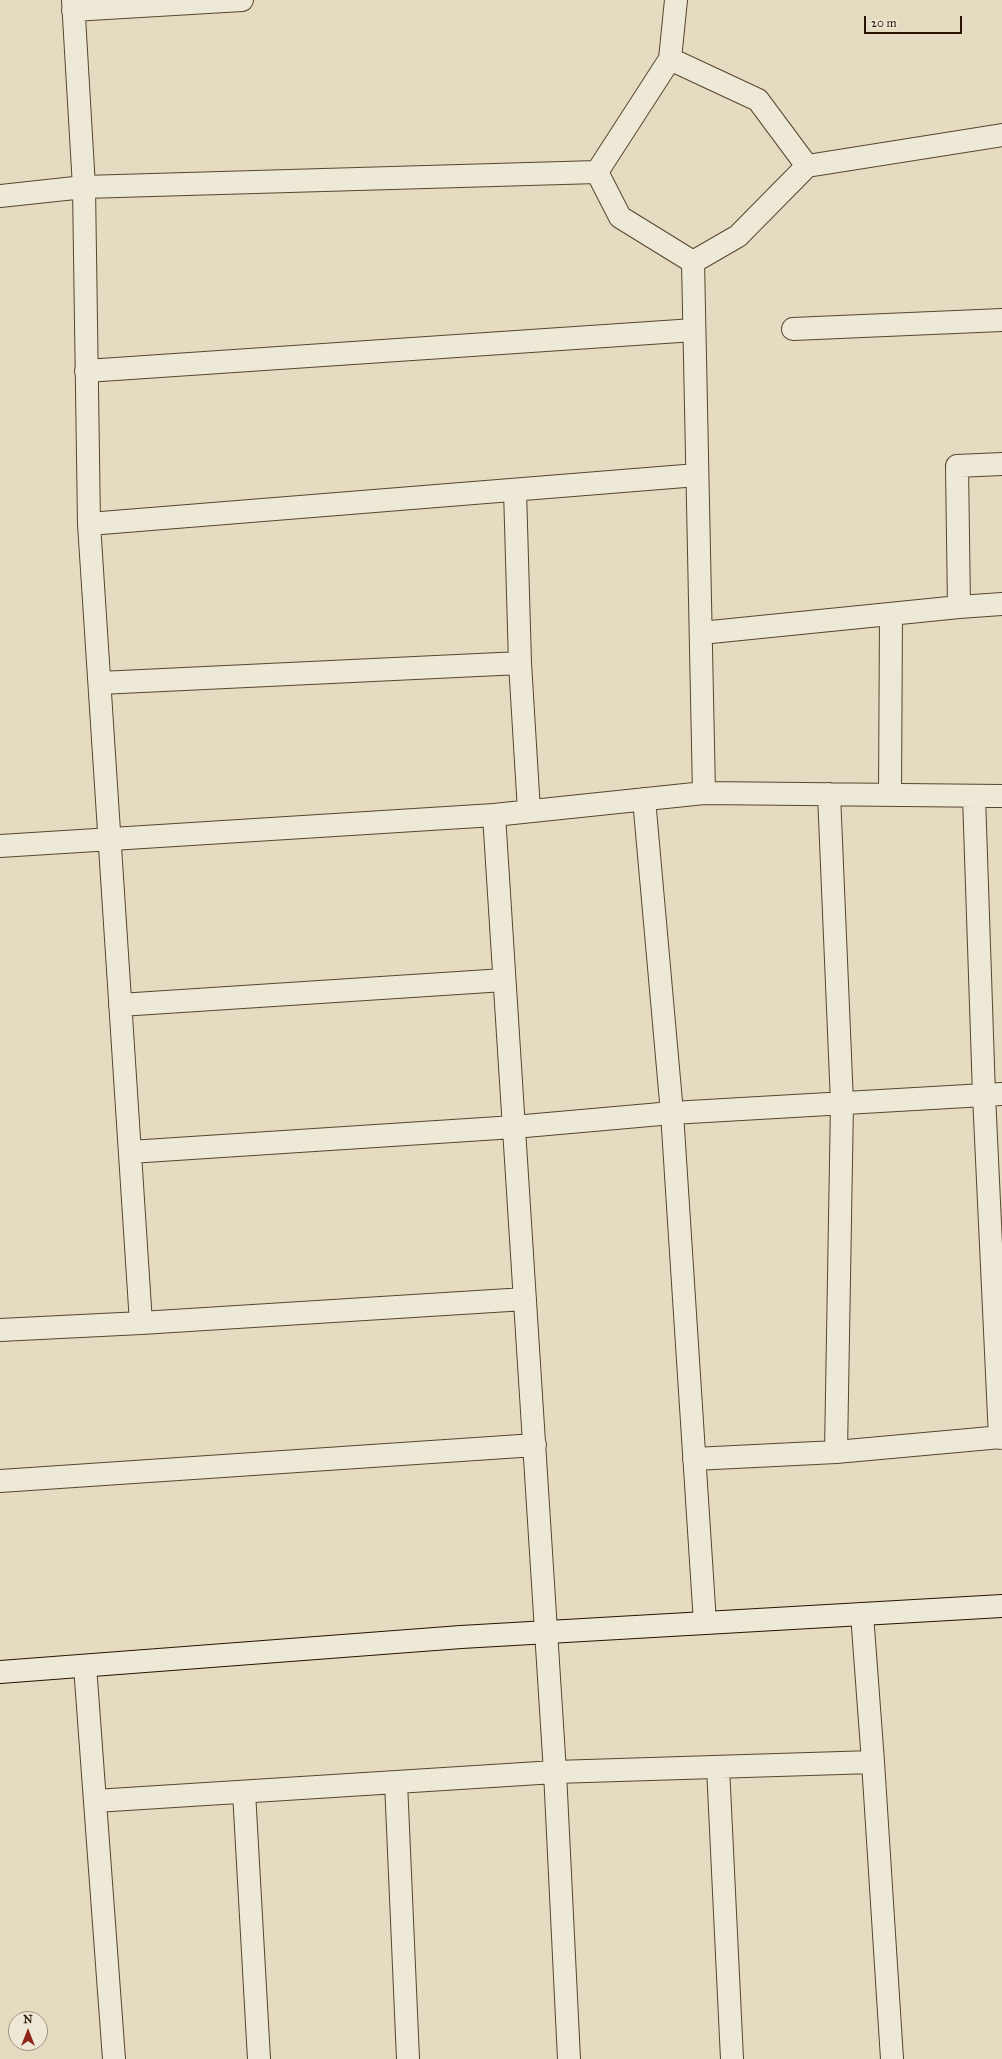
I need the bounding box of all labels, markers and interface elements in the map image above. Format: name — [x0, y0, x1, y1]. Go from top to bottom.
scale bar — [866, 8, 964, 34]
text: 20 m — [871, 16, 897, 30]
north arrow — [8, 2011, 48, 2051]
text: N — [23, 2013, 33, 2026]

